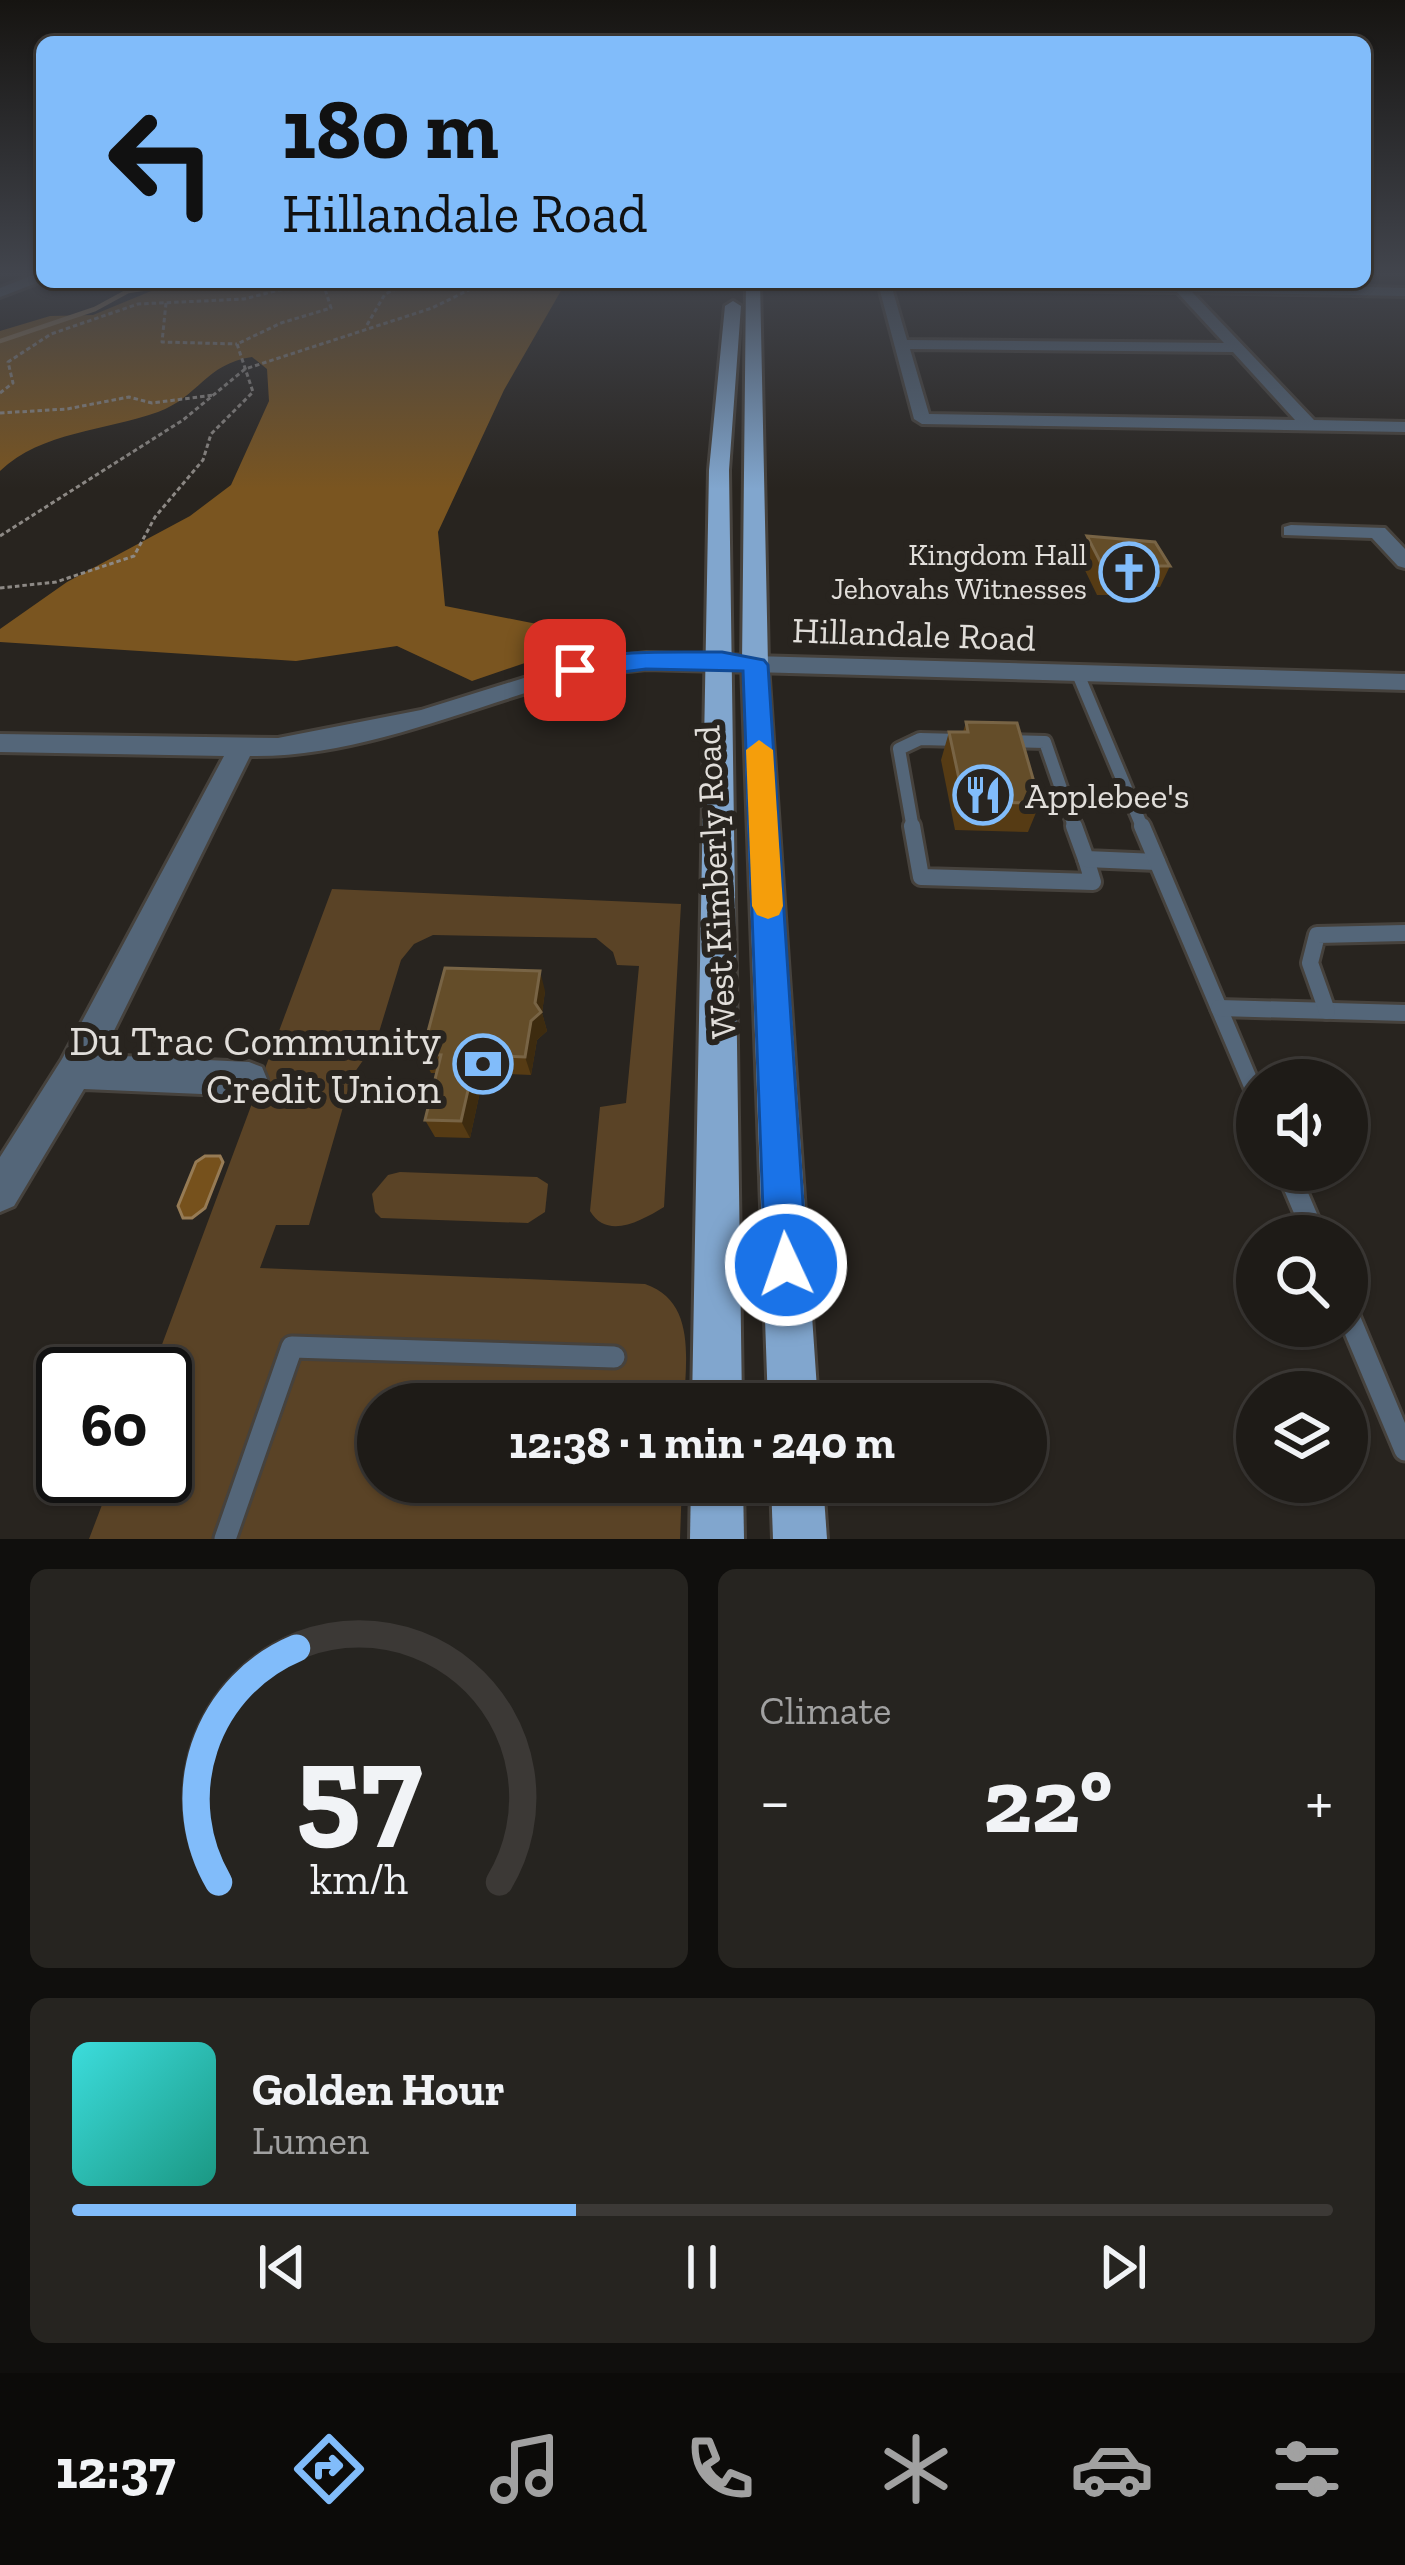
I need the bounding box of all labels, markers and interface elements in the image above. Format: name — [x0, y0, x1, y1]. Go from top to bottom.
text: 180 m — [282, 79, 499, 180]
icon: left — [84, 84, 240, 240]
text: Hillandale Road — [282, 181, 647, 246]
place label: Kingdom Hall Jehovahs Witnesses — [831, 537, 1087, 607]
church icon: Kingdom Hall Jehovahs Witnesses — [1098, 541, 1160, 603]
street label: Hillandale Road — [791, 608, 1037, 660]
pin — [524, 619, 626, 721]
icon: arrive — [542, 637, 608, 703]
street label: West Kimberly Road — [685, 724, 745, 1040]
restaurant icon: Applebee's — [952, 764, 1014, 826]
place label: Applebee's — [1025, 774, 1190, 817]
place label: Du Trac Community Credit Union — [69, 1015, 442, 1114]
bank icon: Du Trac Community Credit Union — [452, 1033, 514, 1095]
map controls — [1236, 1059, 1368, 1503]
button: sound — [1236, 1059, 1368, 1191]
position arrow — [723, 1202, 849, 1328]
button: search — [1236, 1215, 1368, 1347]
speed limit sign: 60 — [36, 1347, 192, 1503]
button: layers — [1236, 1371, 1368, 1503]
text: 12:38 · 1 min · 240 m — [509, 1416, 895, 1470]
text: Climate — [760, 1687, 891, 1734]
text: 57 — [295, 1713, 422, 1863]
text: 22° — [983, 1747, 1112, 1855]
text: − — [760, 1762, 790, 1841]
text: + — [1305, 1762, 1333, 1841]
text: km/h — [310, 1853, 408, 1904]
text: Golden Hour — [252, 2063, 505, 2117]
text: Lumen — [252, 2117, 369, 2164]
icon: previous — [249, 2234, 315, 2300]
icon: pause — [669, 2234, 735, 2300]
icon: next — [1090, 2234, 1156, 2300]
icon: directions — [287, 2427, 371, 2511]
icon: music — [483, 2427, 567, 2511]
icon: phone — [678, 2427, 762, 2511]
icon: climate — [874, 2427, 958, 2511]
icon: car — [1070, 2427, 1154, 2511]
icon: filters — [1265, 2427, 1349, 2511]
text: 12:37 — [56, 2437, 176, 2502]

